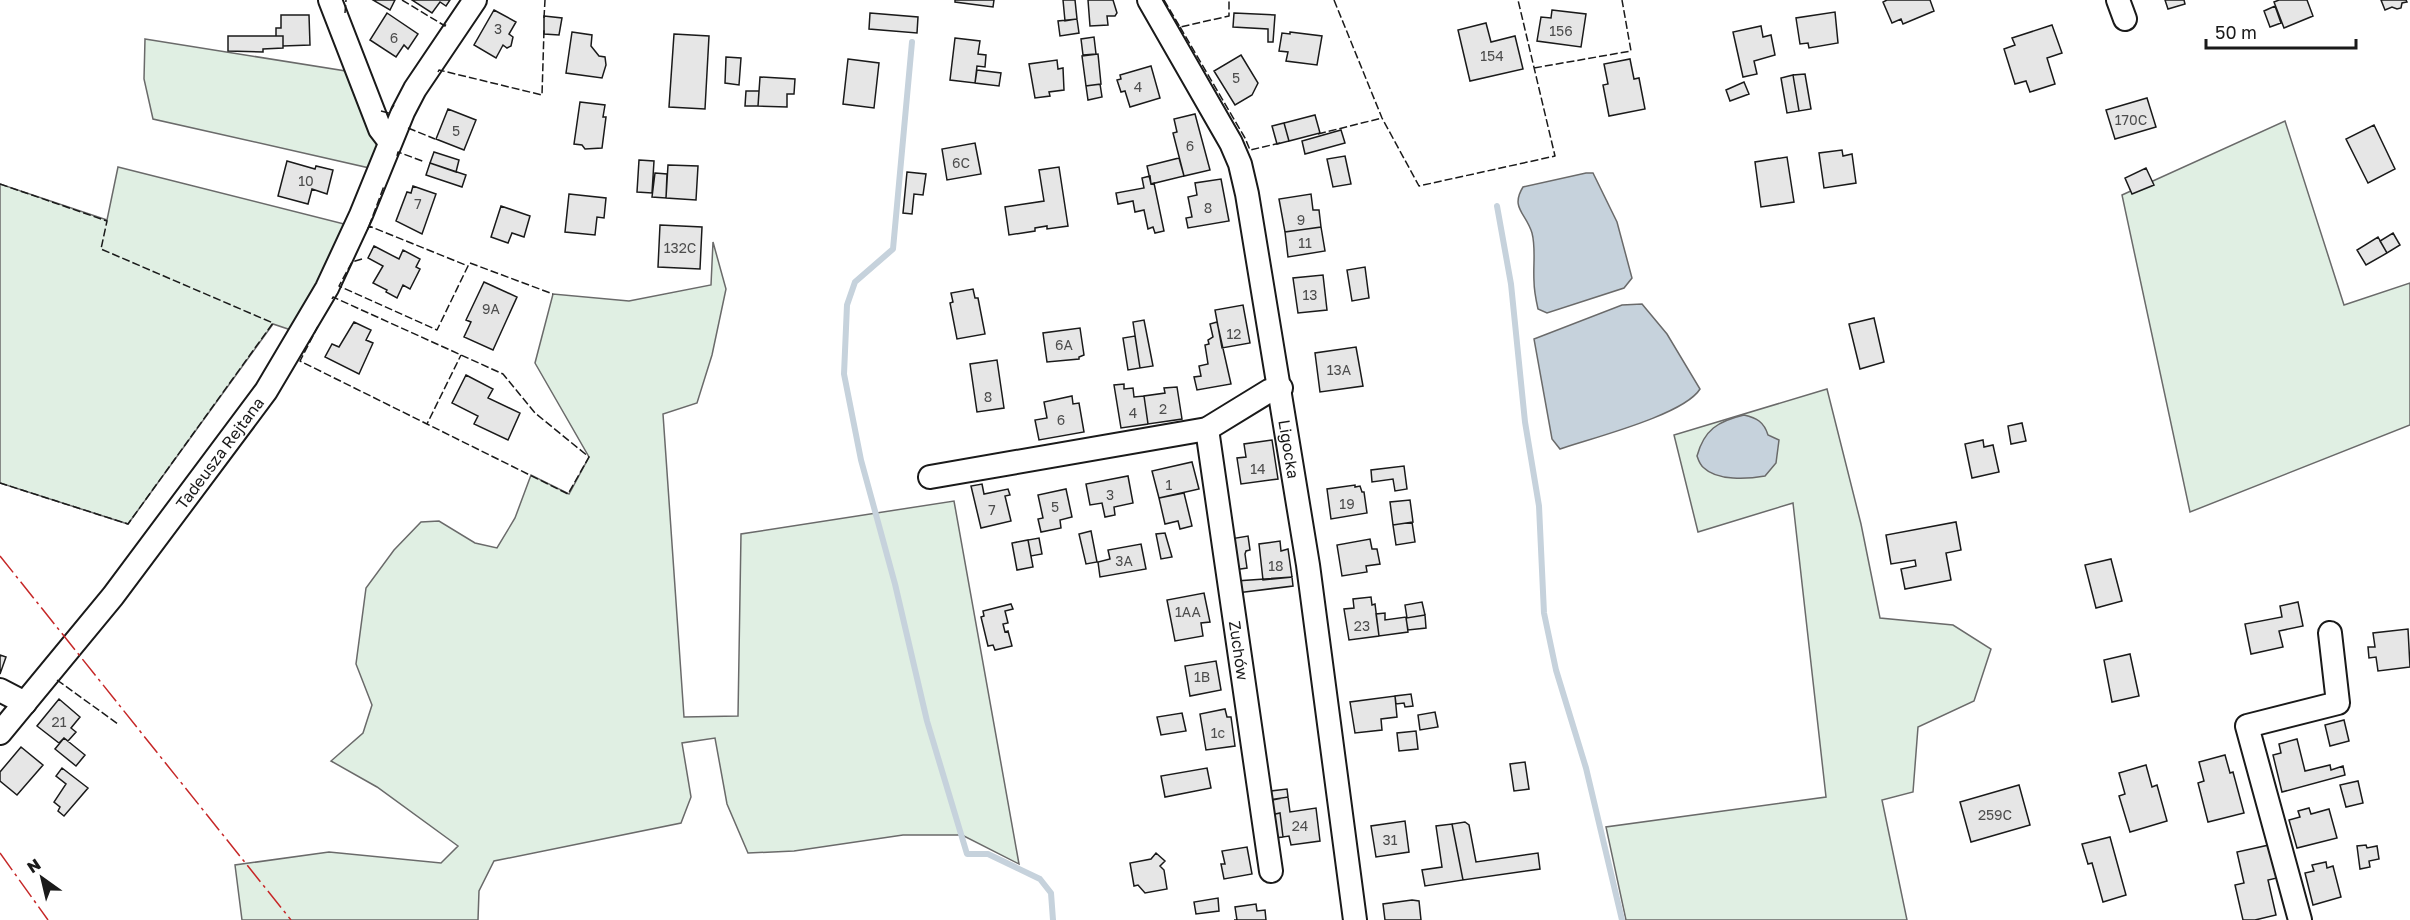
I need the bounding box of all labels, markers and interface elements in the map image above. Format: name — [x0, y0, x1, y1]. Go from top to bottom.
scale bar — [2206, 12, 2356, 50]
house number: 3 — [494, 20, 502, 37]
text: 50 m — [2215, 21, 2257, 43]
house number: 156 — [1549, 22, 1573, 39]
house number: 6 — [390, 29, 398, 46]
house number: 154 — [1480, 47, 1504, 64]
house number: 5 — [1232, 69, 1240, 86]
house number: 4 — [1134, 78, 1142, 95]
house number: 170C — [2115, 111, 2147, 128]
house number: 5 — [452, 122, 460, 139]
house number: 6 — [1186, 137, 1194, 154]
house number: 6C — [952, 154, 970, 171]
house number: 10 — [298, 172, 314, 189]
house number: 7 — [414, 195, 422, 212]
house number: 8 — [1204, 199, 1212, 216]
house number: 9 — [1297, 211, 1305, 228]
house number: 11 — [1298, 234, 1312, 251]
house number: 132C — [664, 239, 696, 256]
house number: 13 — [1303, 286, 1317, 303]
house number: 9A — [482, 300, 501, 317]
house number: 12 — [1227, 325, 1241, 342]
house number: 6A — [1055, 336, 1074, 353]
house number: 13A — [1327, 361, 1352, 378]
house number: 8 — [984, 388, 992, 405]
street label: Tadeusza Rejtana — [171, 393, 268, 513]
house number: 2 — [1159, 400, 1167, 417]
house number: 4 — [1129, 404, 1137, 421]
house number: 6 — [1057, 411, 1065, 428]
street label: Ligocka — [1274, 418, 1304, 480]
house number: 14 — [1250, 460, 1266, 477]
house number: 1 — [1166, 476, 1173, 493]
house number: 3 — [1106, 486, 1114, 503]
house number: 19 — [1339, 495, 1355, 512]
house number: 5 — [1051, 498, 1059, 515]
house number: 7 — [988, 501, 996, 518]
house number: 3A — [1115, 552, 1133, 569]
house number: 18 — [1268, 557, 1284, 574]
house number: 1AA — [1175, 603, 1202, 620]
house number: 23 — [1354, 617, 1370, 634]
street label: Zuchów — [1225, 620, 1253, 682]
house number: 1B — [1194, 668, 1210, 685]
house number: 21 — [52, 713, 67, 730]
house number: 1c — [1211, 724, 1226, 741]
house number: 259C — [1978, 806, 2012, 823]
house number: 24 — [1292, 817, 1308, 834]
house number: 31 — [1383, 831, 1398, 848]
north arrow — [12, 848, 72, 908]
text: N — [23, 854, 44, 877]

